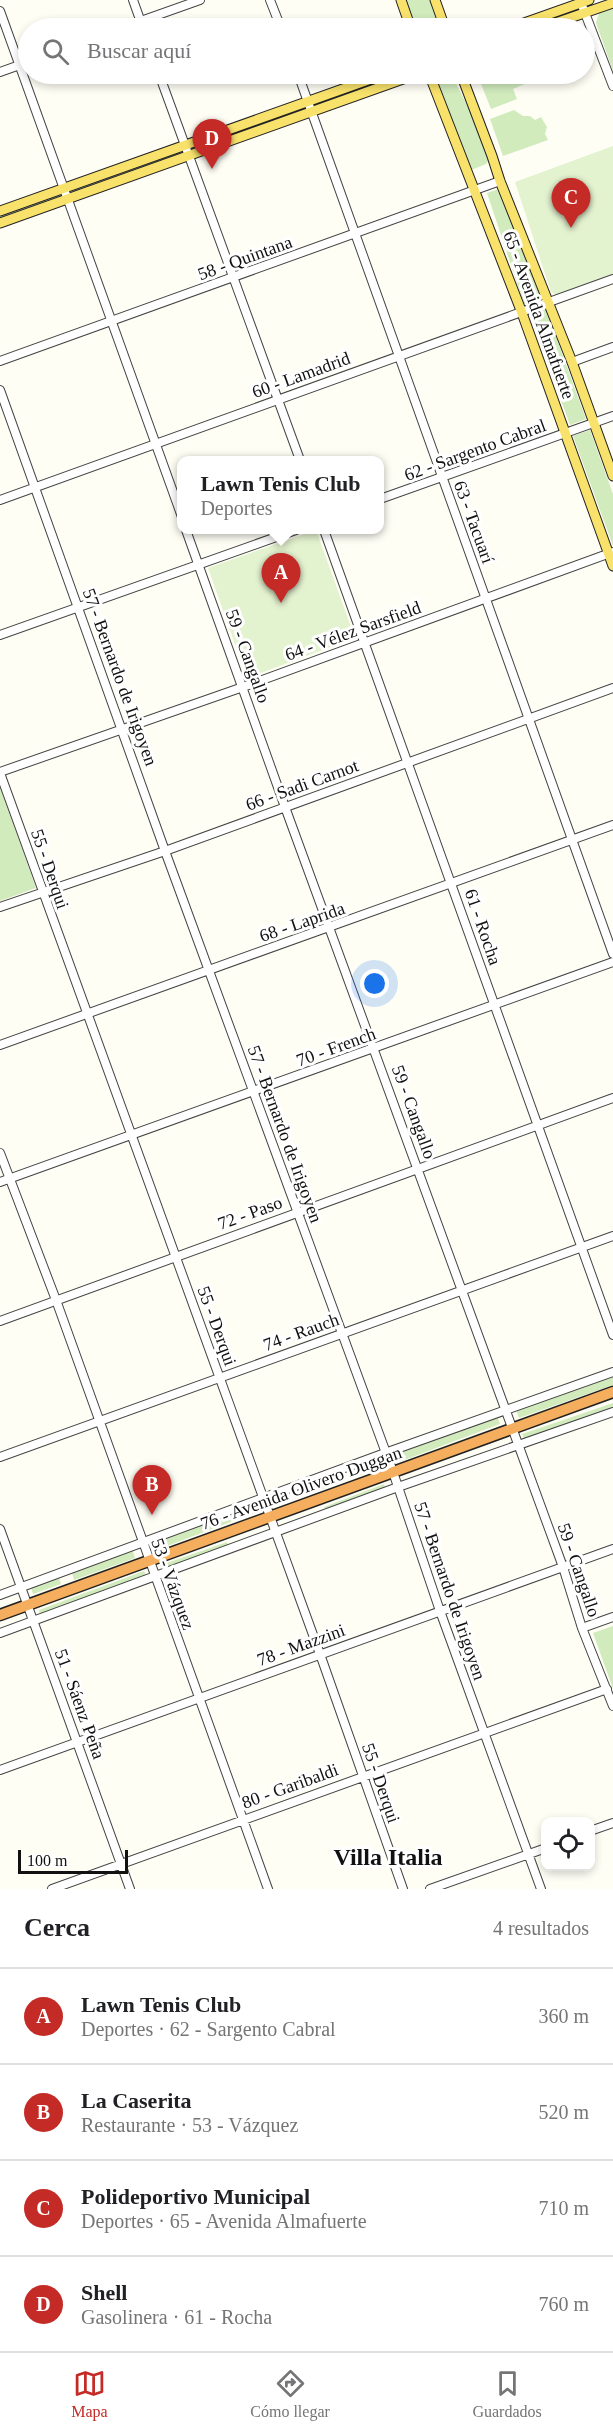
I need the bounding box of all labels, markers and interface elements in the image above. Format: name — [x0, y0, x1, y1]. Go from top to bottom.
search box — [18, 18, 595, 84]
icon: search — [39, 35, 72, 68]
text: Buscar aquí — [87, 38, 191, 63]
pin: D — [192, 120, 232, 169]
pin: C — [552, 178, 590, 228]
street label: 65 - Avenida Almafuerte — [499, 228, 579, 402]
street label: 58 - Quintana — [195, 232, 295, 284]
street label: 60 - Lamadrid — [249, 348, 353, 402]
street label: 62 - Sargento Cabral — [402, 415, 548, 485]
popup — [177, 456, 384, 534]
text: Lawn Tenis Club — [200, 471, 361, 496]
street label: 63 - Tacuarí — [450, 478, 498, 566]
text: Deportes — [200, 497, 273, 519]
pin: A — [262, 554, 300, 603]
street label: 57 - Bernardo de Irigoyen — [79, 586, 161, 768]
street label: 64 - Vélez Sarsfield — [282, 597, 424, 665]
street label: 59 - Cangallo — [222, 607, 274, 705]
street label: 66 - Sadi Carnot — [243, 755, 361, 815]
street label: 55 - Derqui — [27, 827, 73, 911]
street label: 61 - Rocha — [461, 886, 505, 968]
street label: 68 - Laprida — [257, 898, 347, 946]
your location — [360, 969, 389, 998]
street label: 70 - French — [294, 1023, 378, 1071]
street label: 57 - Bernardo de Irigoyen — [244, 1043, 326, 1225]
street label: 59 - Cangallo — [388, 1063, 440, 1161]
street label: 72 - Paso — [215, 1192, 285, 1234]
street label: 55 - Derqui — [193, 1284, 241, 1368]
street label: 74 - Rauch — [260, 1309, 342, 1355]
street label: 76 - Avenida Olivero Duggan — [198, 1442, 404, 1534]
pin: B — [132, 1466, 172, 1515]
street label: 57 - Bernardo de Irigoyen — [410, 1499, 490, 1683]
street label: 59 - Cangallo — [554, 1520, 604, 1620]
street label: 53 - Vázquez — [147, 1536, 199, 1632]
street label: 78 - Mazzini — [254, 1620, 348, 1670]
street label: 51 - Sáenz Peña — [51, 1646, 109, 1762]
street label: 55 - Derqui — [358, 1741, 404, 1825]
street label: 80 - Garibaldi — [239, 1759, 341, 1813]
map controls — [541, 1817, 595, 1871]
button: locate — [541, 1817, 595, 1871]
district label: Villa Italia — [333, 1844, 443, 1870]
scale bar — [18, 1847, 128, 1874]
text: 100 m — [27, 1852, 67, 1869]
text: Cerca — [24, 1913, 90, 1942]
text: 4 resultados — [493, 1917, 589, 1939]
text: Lawn Tenis Club — [81, 1992, 241, 2017]
text: A — [36, 2005, 51, 2027]
text: 360 m — [538, 2005, 589, 2027]
text: Deportes · 62 - Sargento Cabral — [81, 2018, 336, 2040]
text: La Caserita — [81, 2088, 192, 2113]
text: B — [37, 2101, 50, 2123]
text: 520 m — [538, 2101, 589, 2123]
text: Restaurante · 53 - Vázquez — [81, 2114, 298, 2136]
text: Polideportivo Municipal — [81, 2184, 310, 2209]
text: C — [36, 2197, 51, 2219]
text: 710 m — [538, 2197, 589, 2219]
text: Deportes · 65 - Avenida Almafuerte — [81, 2210, 367, 2232]
text: Shell — [81, 2280, 127, 2305]
text: D — [36, 2293, 51, 2315]
text: 760 m — [538, 2293, 589, 2315]
text: Gasolinera · 61 - Rocha — [81, 2306, 272, 2328]
tab: Mapa — [71, 2367, 108, 2421]
tab: Cómo llegar — [250, 2367, 330, 2421]
tab: Guardados — [472, 2367, 542, 2421]

